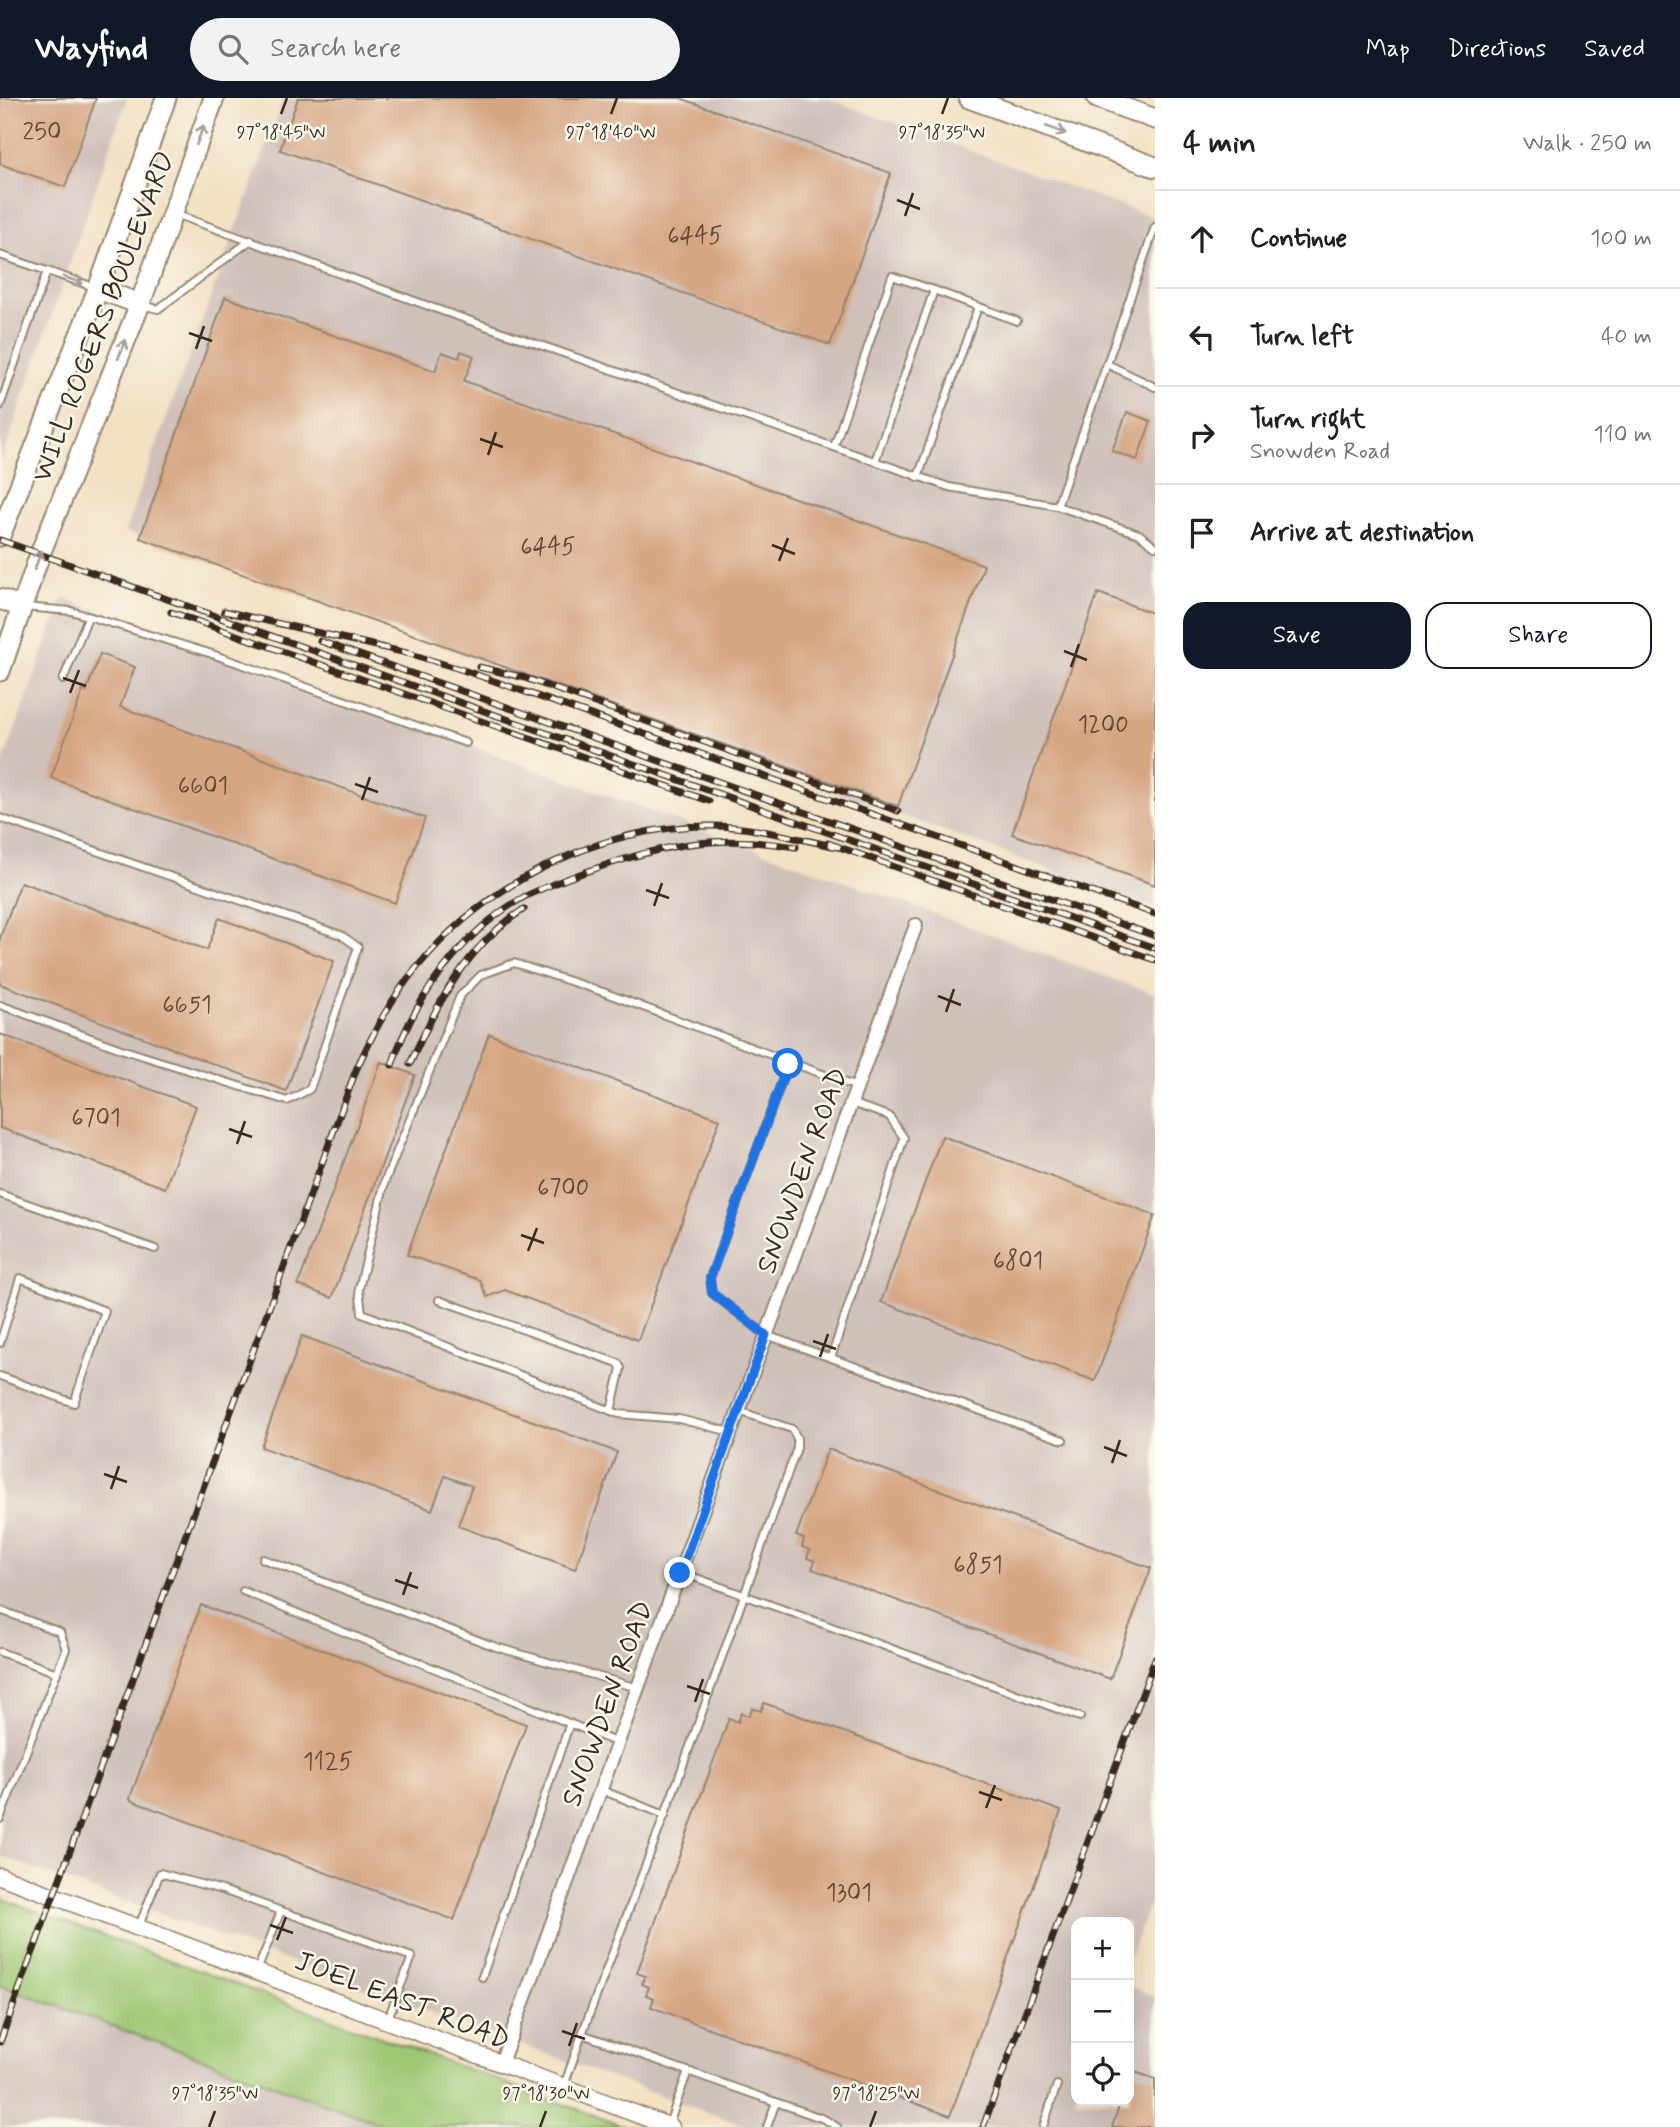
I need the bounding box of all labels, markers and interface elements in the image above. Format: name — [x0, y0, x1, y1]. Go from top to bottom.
search box — [190, 18, 680, 81]
text: Wayfind — [35, 27, 148, 71]
icon: search — [214, 30, 252, 68]
text: Search here — [270, 32, 401, 66]
text: Map — [1366, 34, 1410, 65]
text: Directions — [1448, 34, 1546, 65]
text: Saved — [1584, 34, 1645, 65]
house number: 250 — [23, 117, 61, 148]
text: 97°18'45"W — [237, 121, 325, 145]
text: 97°18'40"W — [566, 121, 656, 145]
text: 97°18'35"W — [899, 121, 985, 145]
text: 4 min — [1183, 124, 1256, 163]
one-way arrow — [195, 125, 208, 147]
one-way arrow — [1044, 125, 1066, 138]
text: Walk · 250 m — [1523, 129, 1652, 159]
street label: WILL ROGERS BOULEVARD — [24, 146, 185, 488]
icon: ahead — [1183, 220, 1221, 258]
house number: 6445 — [667, 221, 723, 252]
text: Continue — [1250, 222, 1347, 256]
text: 100 m — [1590, 224, 1652, 254]
one-way arrow — [61, 275, 83, 287]
icon: left — [1183, 318, 1221, 356]
text: Turn left — [1250, 320, 1354, 354]
text: 40 m — [1601, 322, 1652, 352]
one-way arrow — [117, 339, 130, 360]
text: Turn right — [1250, 403, 1366, 437]
icon: right — [1183, 416, 1221, 454]
text: 110 m — [1593, 420, 1652, 450]
text: Snowden Road — [1250, 437, 1390, 467]
icon: arrive — [1183, 514, 1221, 552]
text: Arrive at destination — [1250, 516, 1474, 550]
house number: 6445 — [520, 532, 576, 563]
one-way arrow — [33, 550, 46, 572]
button: Save — [1183, 602, 1411, 669]
button: Share — [1425, 602, 1652, 669]
house number: 1200 — [1077, 710, 1129, 741]
house number: 6601 — [178, 771, 228, 802]
house number: 6651 — [162, 990, 212, 1021]
route start — [772, 1048, 803, 1079]
street label: SNOWDEN ROAD — [749, 1063, 858, 1279]
house number: 6701 — [71, 1103, 121, 1134]
house number: 6700 — [537, 1173, 589, 1204]
house number: 6801 — [993, 1246, 1043, 1277]
house number: 6851 — [953, 1550, 1003, 1581]
route end — [664, 1557, 695, 1588]
street label: SNOWDEN ROAD — [554, 1596, 663, 1812]
house number: 1125 — [303, 1747, 353, 1778]
house number: 1301 — [826, 1878, 872, 1909]
map controls — [1071, 1917, 1134, 2106]
button: + — [1071, 1917, 1134, 1980]
street label: JOEL EAST ROAD — [289, 1943, 515, 2059]
button: − — [1071, 1980, 1134, 2043]
button: locate — [1071, 2043, 1134, 2106]
text: 97°18'35"W — [172, 2082, 258, 2106]
text: 97°18'30"W — [502, 2082, 590, 2106]
text: 97°18'25"W — [833, 2082, 920, 2106]

